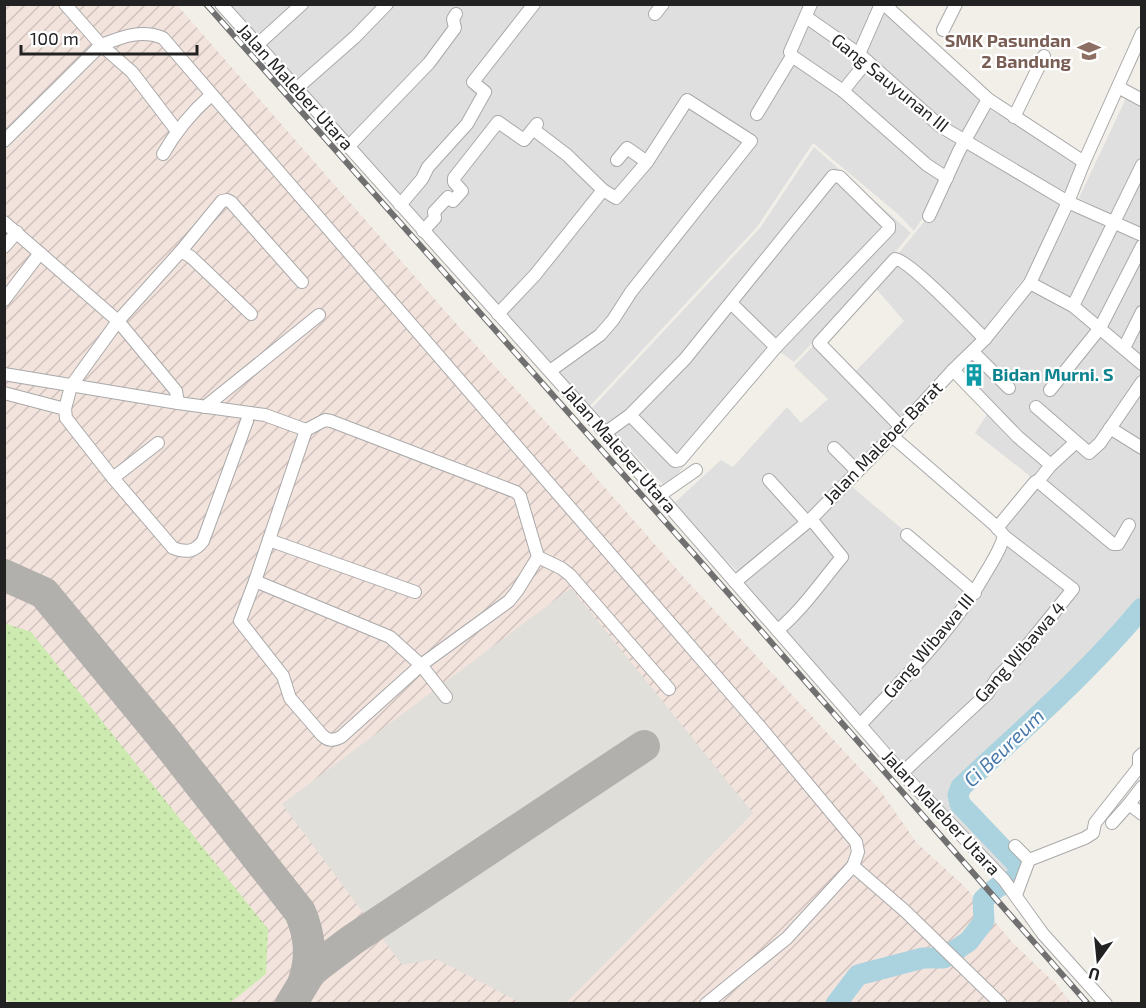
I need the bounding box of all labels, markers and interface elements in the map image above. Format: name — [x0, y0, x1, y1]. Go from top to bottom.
scale bar — [21, 18, 196, 56]
street label: Jalan Maleber Utara — [233, 18, 358, 154]
text: 100 m — [30, 27, 79, 49]
street label: Gang Sauyunan III — [827, 28, 954, 136]
place label: SMK Pasundan 2 Bandung — [945, 29, 1072, 72]
school or university icon: SMK Pasundan 2 Bandung — [1076, 38, 1102, 64]
building icon: Bidan Murni. S — [961, 362, 987, 388]
place label: Bidan Murni. S — [992, 363, 1114, 385]
street label: Jalan Maleber Barat — [818, 376, 947, 508]
street label: Jalan Maleber Utara — [558, 380, 682, 517]
street label: Gang Wibawa III — [878, 589, 978, 702]
street label: Gang Wibawa 4 — [969, 596, 1069, 706]
water label: Ci Beureum — [958, 703, 1048, 791]
street label: Jalan Maleber Utara — [878, 745, 1005, 879]
north arrow — [1068, 930, 1128, 990]
text: U — [1086, 964, 1102, 986]

